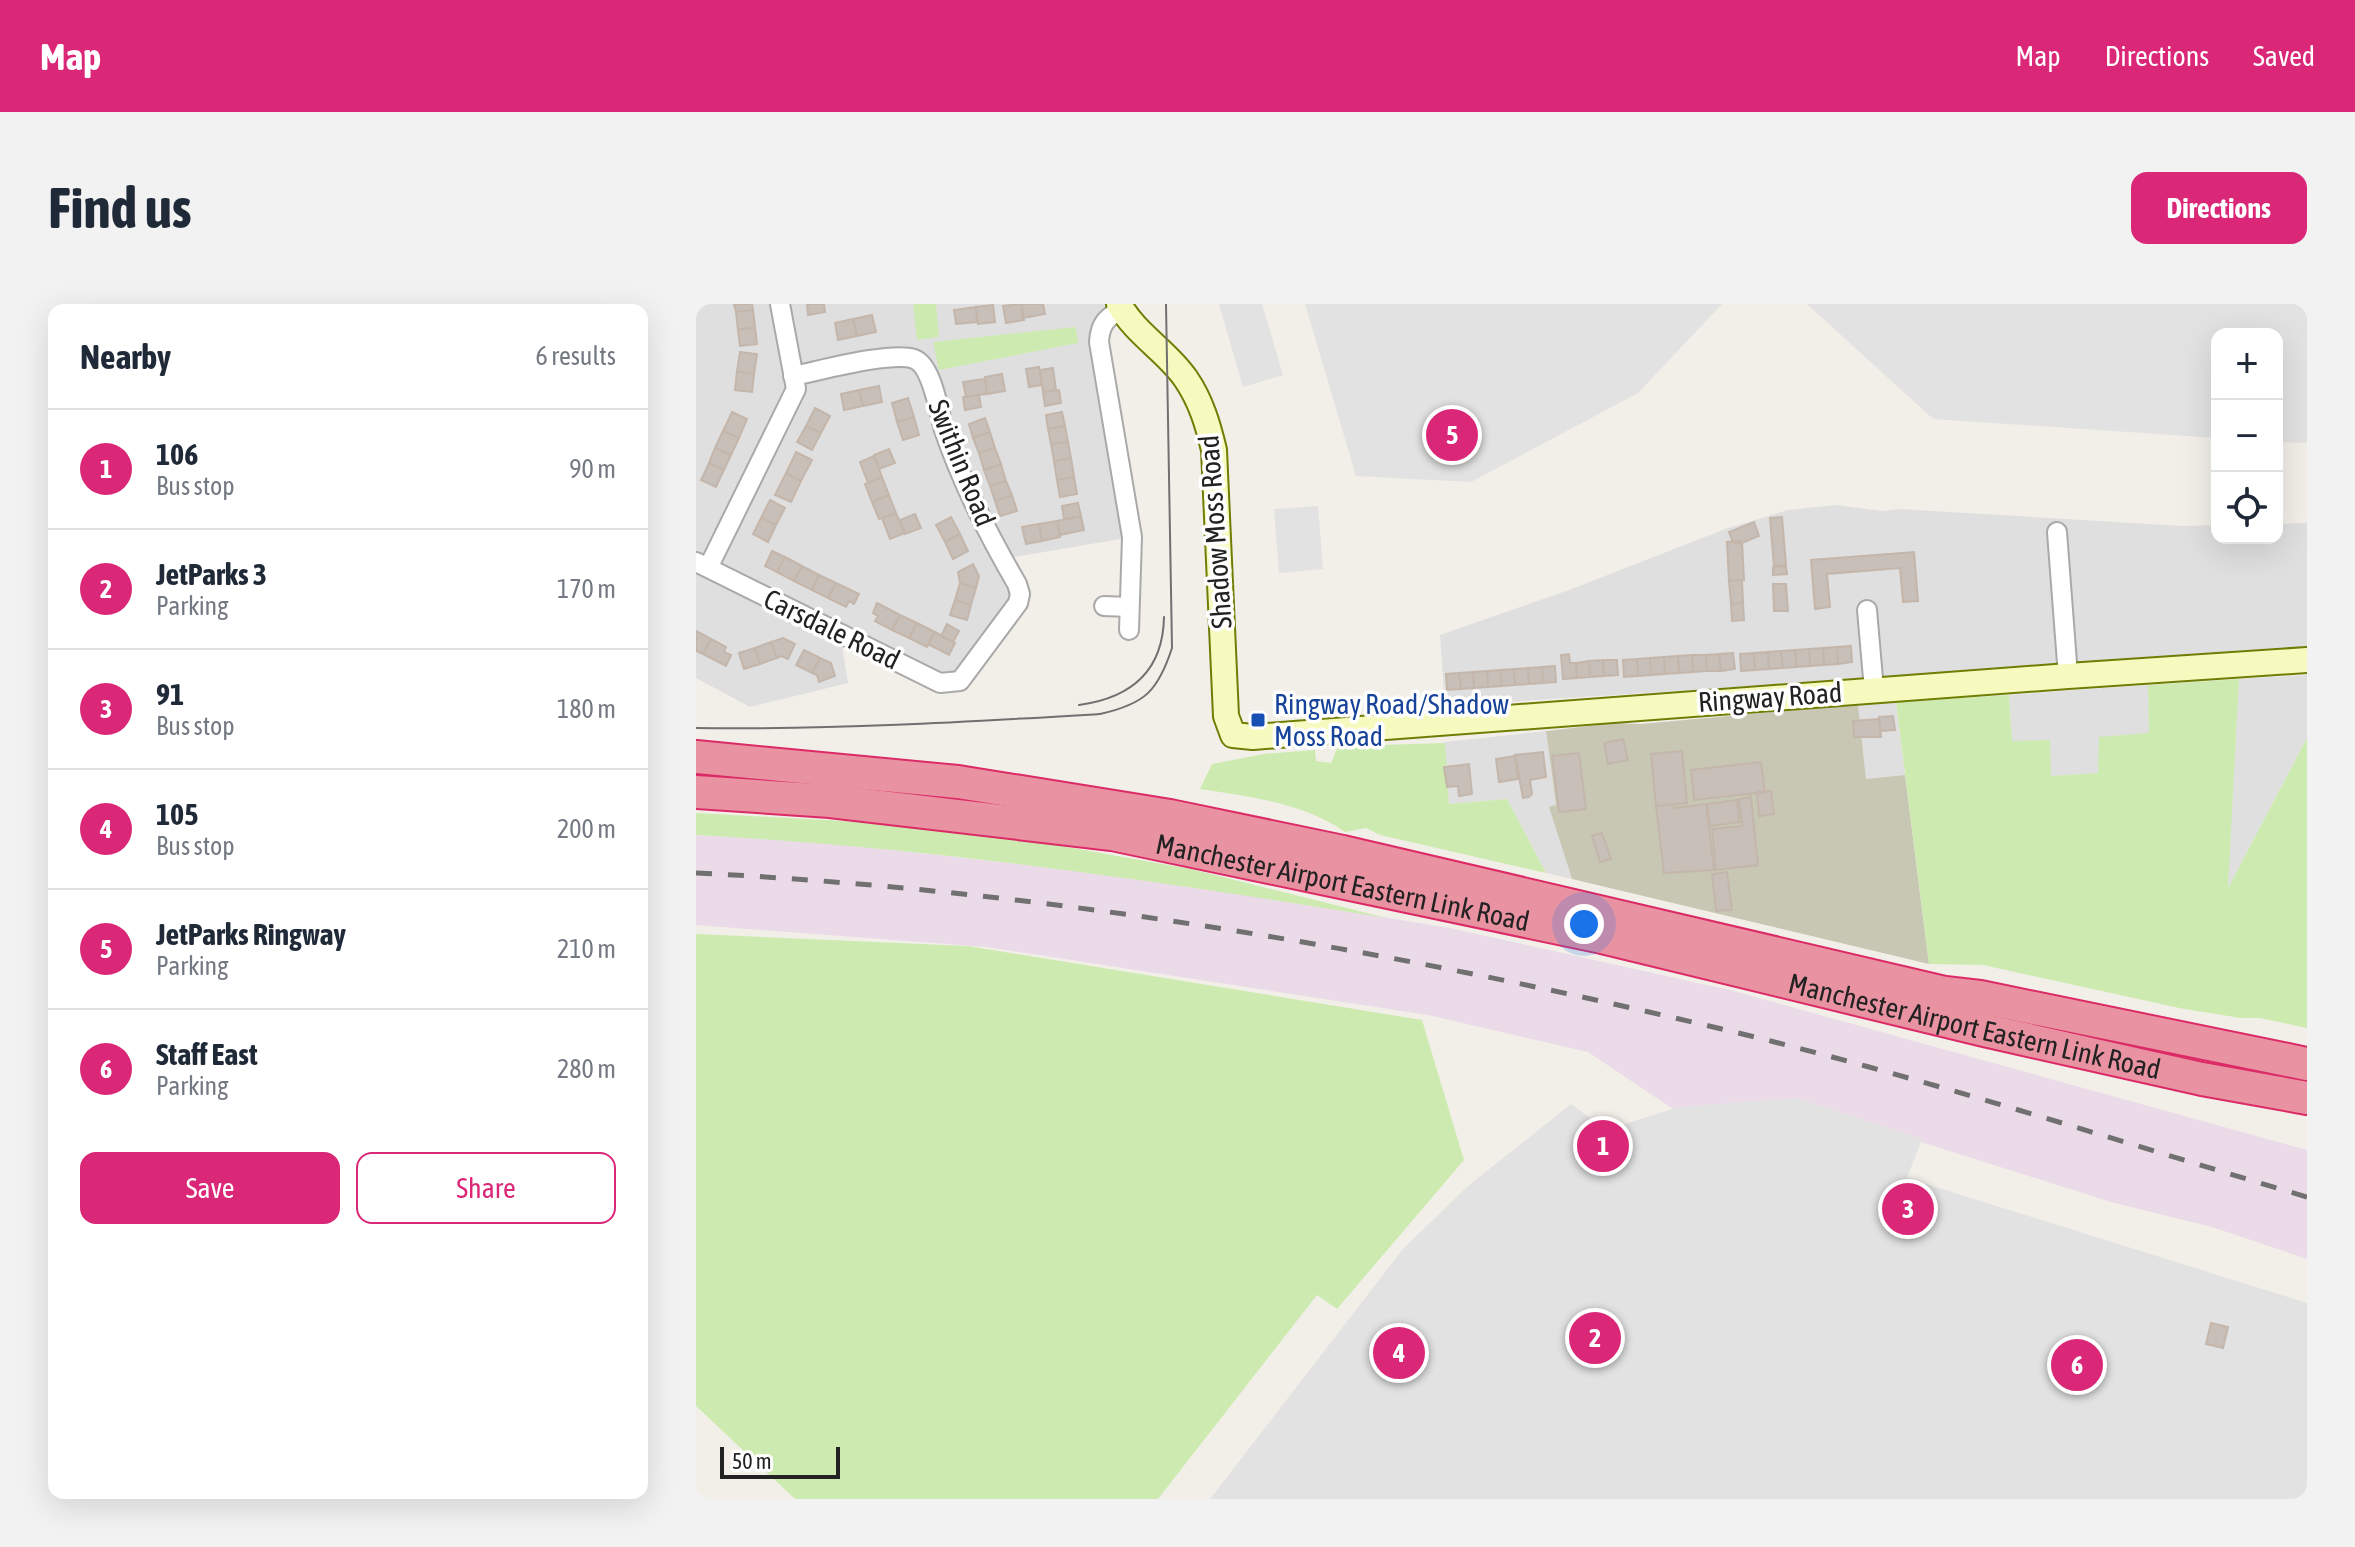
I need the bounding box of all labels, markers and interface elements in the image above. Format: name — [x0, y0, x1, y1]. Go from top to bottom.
text: Map — [40, 35, 101, 78]
text: Map — [2016, 40, 2061, 72]
text: Directions — [2105, 40, 2209, 72]
text: Saved — [2253, 40, 2315, 72]
button: Directions — [2131, 172, 2307, 244]
text: Find us — [48, 176, 192, 240]
map controls — [2211, 328, 2283, 544]
button: + — [2211, 328, 2283, 400]
text: Nearby — [80, 337, 171, 376]
text: 6 results — [535, 341, 616, 371]
street label: Swithin Road — [922, 395, 1002, 531]
button: − — [2211, 400, 2283, 472]
pin: 5 — [1426, 405, 1478, 465]
street label: Shadow Moss Road — [1192, 434, 1238, 630]
text: 106 — [156, 437, 198, 471]
text: 1 — [100, 454, 112, 484]
text: 90 m — [569, 454, 616, 484]
text: Bus stop — [156, 471, 235, 501]
button: locate — [2211, 472, 2283, 544]
text: JetParks 3 — [156, 557, 267, 591]
text: 2 — [100, 574, 112, 604]
text: 170 m — [557, 574, 616, 604]
street label: Carsdale Road — [759, 582, 905, 676]
text: Parking — [156, 591, 228, 621]
street label: Ringway Road — [1697, 676, 1843, 718]
text: 91 — [156, 677, 184, 711]
place label: Ringway Road/Shadow Moss Road — [1274, 688, 1509, 752]
text: 3 — [100, 694, 112, 724]
text: 180 m — [557, 694, 616, 724]
text: Bus stop — [156, 711, 235, 741]
marker: Ringway Road/Shadow Moss Road — [1249, 711, 1267, 729]
text: 105 — [156, 797, 198, 831]
text: 4 — [100, 814, 112, 844]
text: 200 m — [557, 814, 616, 844]
street label: Manchester Airport Eastern Link Road — [1153, 828, 1532, 937]
text: Bus stop — [156, 831, 235, 861]
your location — [1564, 904, 1604, 944]
text: JetParks Ringway — [156, 917, 346, 951]
text: 5 — [100, 934, 112, 964]
text: 210 m — [557, 934, 616, 964]
text: Parking — [156, 951, 228, 981]
street label: Manchester Airport Eastern Link Road — [1785, 967, 2164, 1085]
text: Staff East — [156, 1037, 258, 1071]
text: 6 — [100, 1054, 112, 1084]
text: 280 m — [557, 1054, 616, 1084]
text: Parking — [156, 1071, 228, 1101]
pin: 1 — [1577, 1116, 1629, 1176]
button: Save — [80, 1152, 340, 1224]
button: Share — [356, 1152, 616, 1224]
pin: 3 — [1882, 1179, 1934, 1239]
pin: 2 — [1569, 1308, 1621, 1368]
pin: 4 — [1373, 1323, 1425, 1383]
pin: 6 — [2051, 1335, 2103, 1395]
scale bar — [720, 1443, 840, 1479]
text: 50 m — [732, 1448, 772, 1474]

